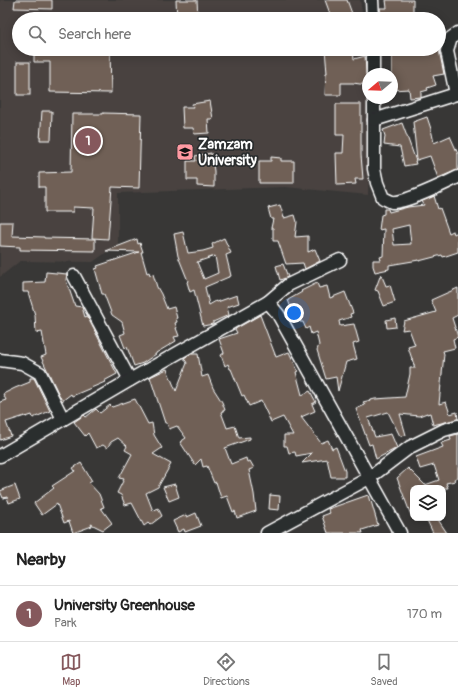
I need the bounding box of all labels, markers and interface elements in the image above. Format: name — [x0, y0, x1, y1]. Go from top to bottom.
search box — [12, 12, 446, 56]
icon: search — [26, 23, 48, 45]
text: Search here — [58, 25, 131, 44]
north arrow — [362, 68, 398, 104]
pin: 1 — [75, 126, 101, 156]
place label: Zamzam University — [198, 136, 257, 169]
school or university icon: Zamzam University — [175, 142, 195, 162]
your location — [284, 303, 304, 323]
map controls — [410, 485, 446, 521]
button: layers — [410, 485, 446, 521]
text: Nearby — [16, 549, 65, 570]
text: University Greenhouse — [54, 596, 195, 615]
text: 1 — [26, 606, 32, 622]
text: 170 m — [407, 606, 442, 622]
text: Park — [54, 615, 77, 631]
tab: Map — [60, 651, 82, 688]
tab: Directions — [203, 651, 250, 688]
tab: Saved — [370, 651, 398, 688]

